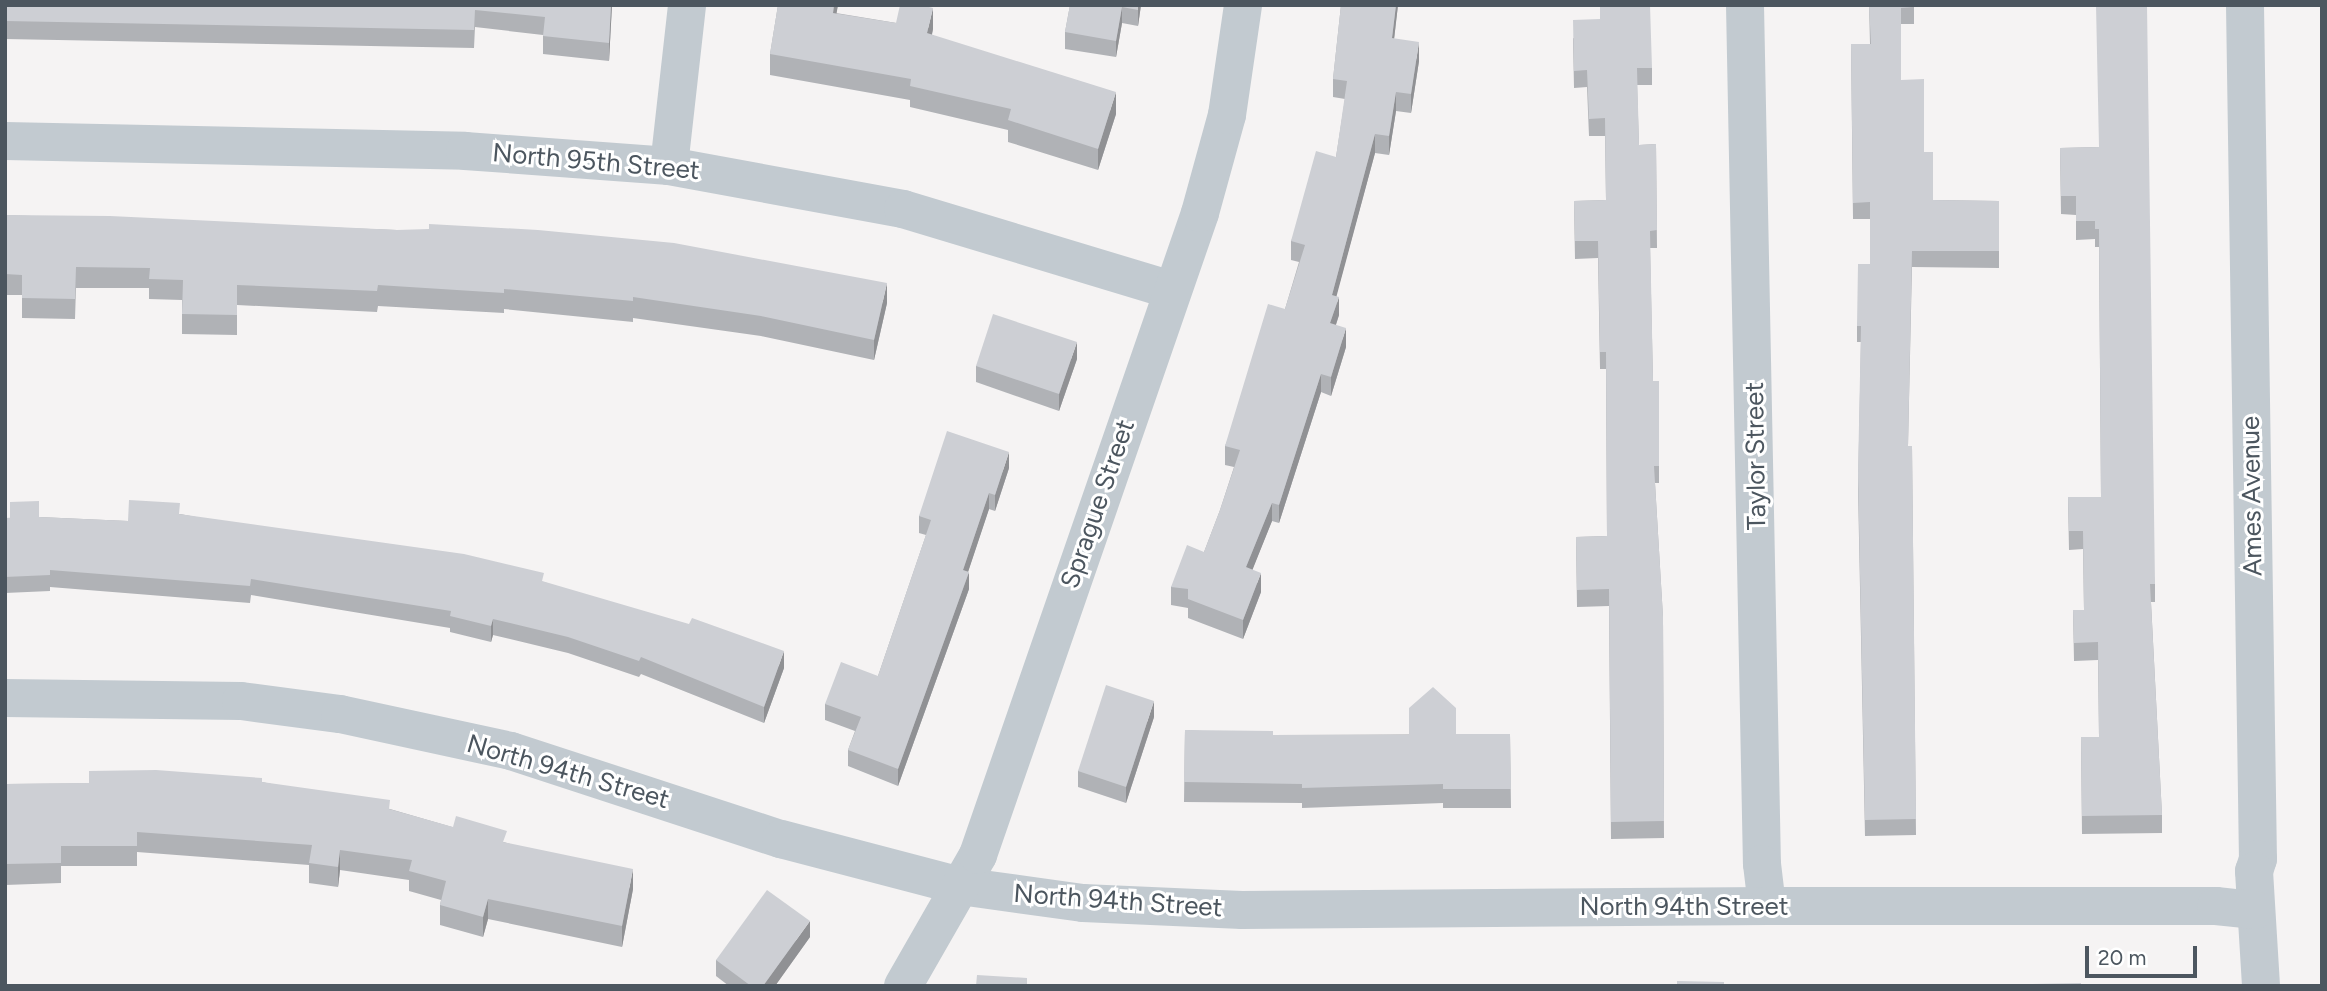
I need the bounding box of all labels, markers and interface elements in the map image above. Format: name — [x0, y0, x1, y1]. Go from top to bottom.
street label: North 95th Street — [491, 137, 701, 187]
street label: Taylor Street — [1739, 382, 1773, 530]
street label: Sprague Street — [1055, 415, 1141, 593]
street label: Ames Avenue — [2235, 416, 2269, 576]
street label: North 94th Street — [463, 728, 673, 816]
street label: North 94th Street — [1013, 878, 1223, 924]
street label: North 94th Street — [1579, 891, 1789, 923]
scale bar — [2089, 932, 2201, 976]
text: 20 m — [2098, 945, 2146, 970]

